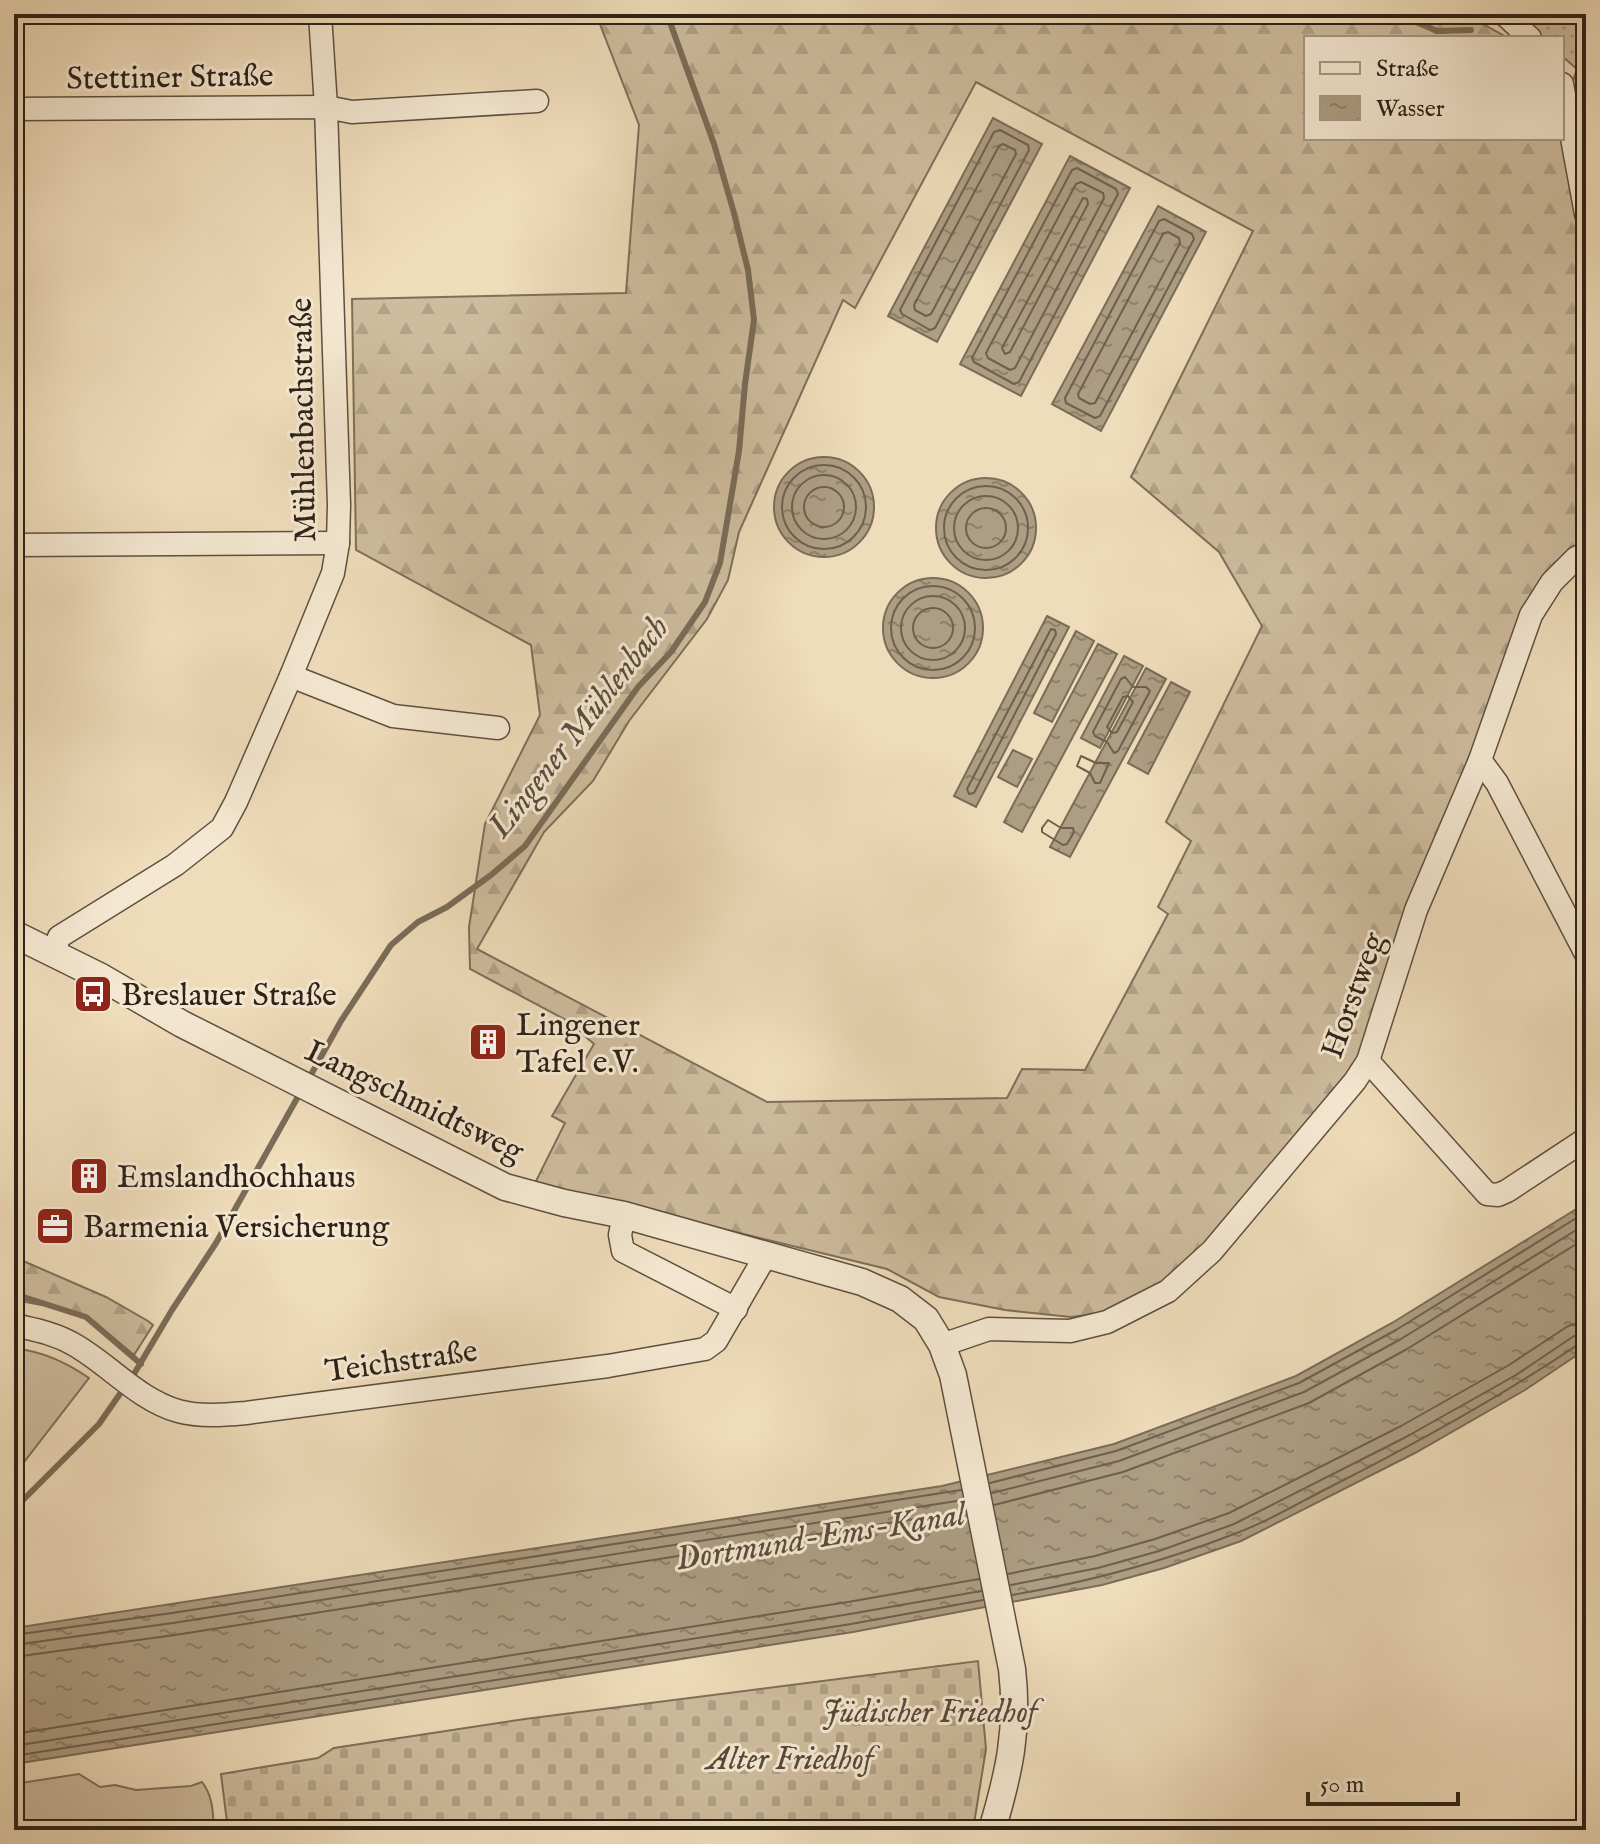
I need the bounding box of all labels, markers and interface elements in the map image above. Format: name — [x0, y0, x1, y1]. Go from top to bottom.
legend — [1304, 36, 1564, 140]
text: Straße — [1376, 54, 1439, 85]
street label: Stettiner Straße — [66, 56, 274, 101]
text: Wasser — [1376, 94, 1445, 125]
street label: Mühlenbachstraße — [282, 297, 327, 542]
water label: Lingener Mühlenbach — [478, 608, 679, 848]
street label: Horstweg — [1313, 927, 1396, 1064]
bus stop icon: Breslauer Straße — [72, 973, 114, 1015]
place label: Breslauer Straße — [121, 976, 337, 1017]
place label: Lingener Tafel e.V. — [516, 1006, 640, 1084]
building icon: Lingener Tafel e.V. — [467, 1021, 509, 1063]
street label: Langschmidtsweg — [298, 1032, 531, 1173]
building icon: Emslandhochhaus — [68, 1155, 110, 1197]
place label: Emslandhochhaus — [117, 1158, 355, 1199]
office icon: Barmenia Versicherung — [34, 1205, 76, 1247]
place label: Barmenia Versicherung — [83, 1208, 390, 1249]
street label: Teichstraße — [323, 1331, 480, 1393]
water label: Dortmund-Ems-Kanal — [673, 1493, 971, 1582]
park label: Jüdischer Friedhof — [823, 1693, 1045, 1734]
park label: Alter Friedhof — [704, 1740, 881, 1781]
scale bar — [1308, 1756, 1458, 1806]
text: 50 m — [1320, 1770, 1364, 1801]

